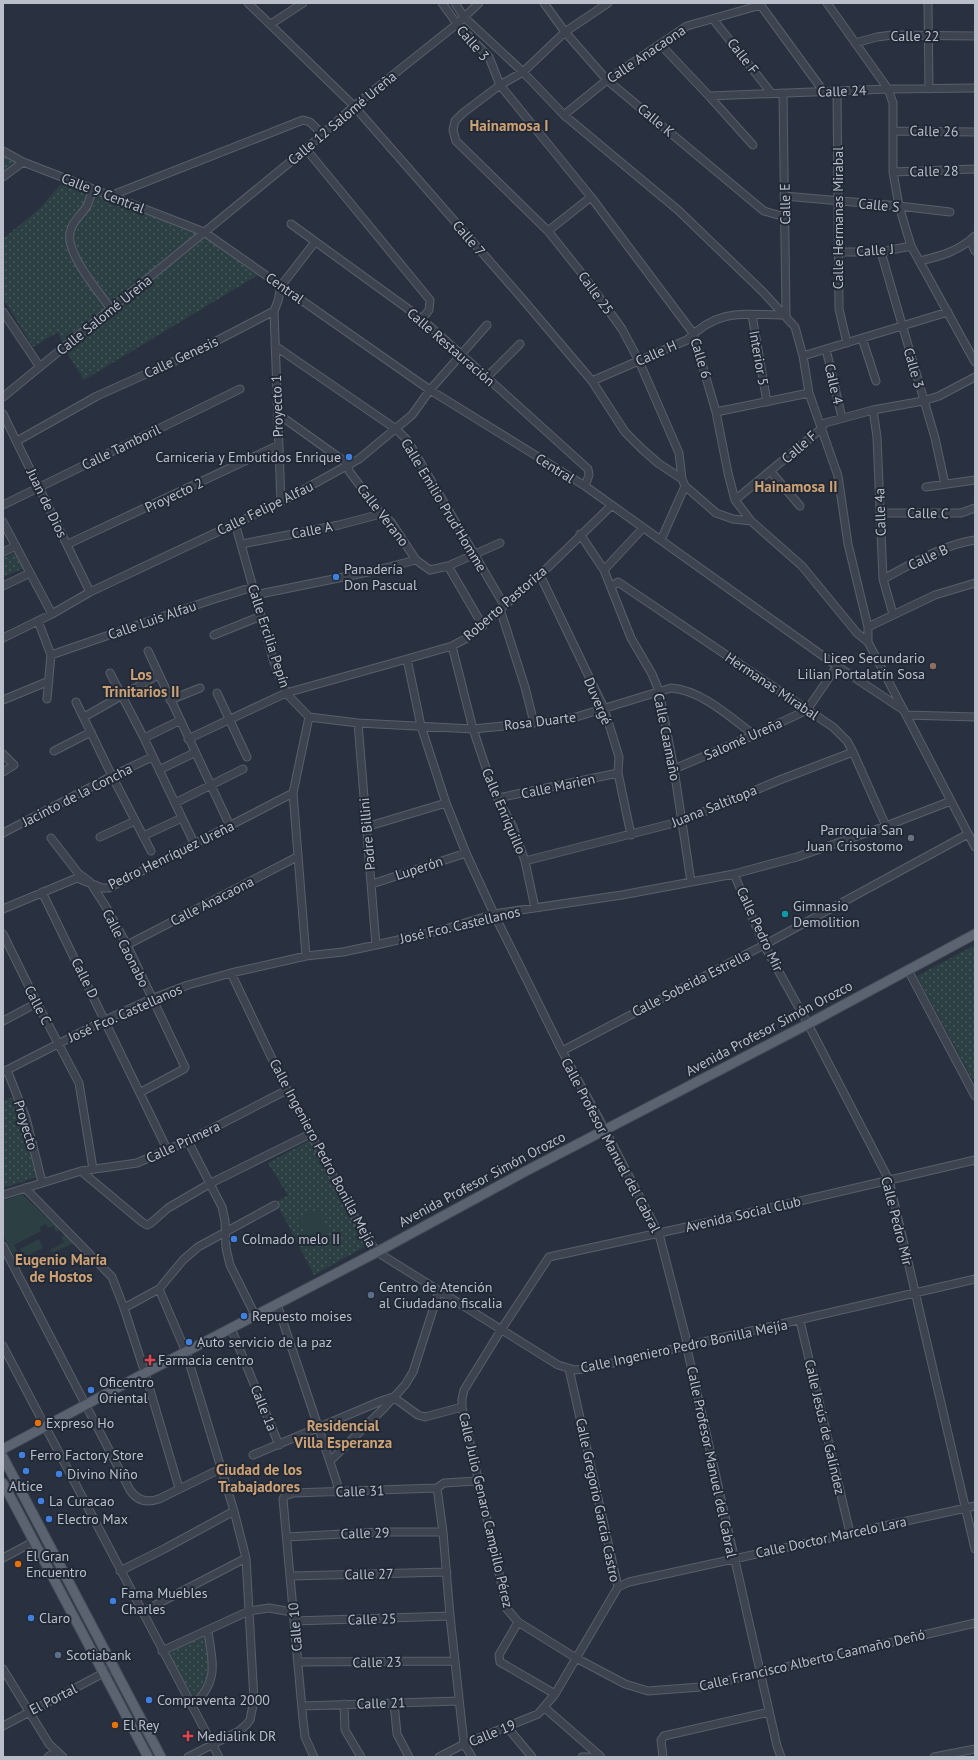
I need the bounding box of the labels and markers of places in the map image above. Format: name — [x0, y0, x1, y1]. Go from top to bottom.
place label: Carniceria y Embutidos Enrique — [155, 448, 341, 466]
marker: Carniceria y Embutidos Enrique — [344, 452, 354, 462]
place label: Panadería Don Pascual — [344, 560, 417, 594]
marker: Panadería Don Pascual — [331, 572, 341, 582]
place label: Liceo Secundario Lilian Portalatín Sosa — [797, 649, 925, 683]
marker: Liceo Secundario Lilian Portalatín Sosa — [928, 661, 938, 671]
place label: Parroquia San Juan Crisostomo — [806, 821, 903, 855]
marker: Parroquia San Juan Crisostomo — [906, 833, 916, 843]
place label: Gimnasio Demolition — [793, 897, 860, 931]
marker: Gimnasio Demolition — [780, 909, 790, 919]
place label: Colmado melo II — [242, 1230, 340, 1248]
marker: Colmado melo II — [229, 1234, 239, 1244]
place label: Centro de Atención al Ciudadano fiscalia — [379, 1278, 502, 1312]
marker: Centro de Atención al Ciudadano fiscalia — [366, 1290, 376, 1300]
place label: Repuesto moises — [252, 1307, 352, 1325]
marker: Repuesto moises — [239, 1311, 249, 1321]
place label: Auto servicio de la paz — [197, 1333, 332, 1351]
marker: Auto servicio de la paz — [184, 1337, 194, 1347]
place label: Farmacia centro — [158, 1351, 254, 1369]
marker: Farmacia centro — [145, 1355, 155, 1365]
place label: Oficentro Oriental — [99, 1373, 154, 1407]
marker: Oficentro Oriental — [86, 1385, 96, 1395]
place label: Expreso Ho — [46, 1414, 114, 1432]
marker: Expreso Ho — [33, 1418, 43, 1428]
place label: Ferro Factory Store — [30, 1446, 144, 1464]
marker: Ferro Factory Store — [17, 1450, 27, 1460]
place label: Divino Niño — [67, 1465, 138, 1483]
marker: Altice — [21, 1466, 31, 1476]
marker: Divino Niño — [54, 1469, 64, 1479]
place label: Altice — [9, 1477, 43, 1495]
place label: La Curacao — [49, 1492, 114, 1510]
marker: La Curacao — [36, 1496, 46, 1506]
place label: Electro Max — [57, 1510, 128, 1528]
marker: Electro Max — [44, 1514, 54, 1524]
place label: El Gran Encuentro — [26, 1547, 87, 1581]
marker: El Gran Encuentro — [13, 1559, 23, 1569]
place label: Fama Muebles Charles — [121, 1584, 208, 1618]
marker: Fama Muebles Charles — [108, 1596, 118, 1606]
place label: Claro — [39, 1609, 70, 1627]
marker: Claro — [26, 1613, 36, 1623]
place label: Scotiabank — [66, 1646, 132, 1664]
marker: Scotiabank — [53, 1650, 63, 1660]
place label: Compraventa 2000 — [157, 1691, 270, 1709]
marker: Compraventa 2000 — [144, 1695, 154, 1705]
place label: El Rey — [123, 1716, 160, 1734]
marker: El Rey — [110, 1720, 120, 1730]
place label: Medialink DR — [197, 1727, 276, 1745]
marker: Medialink DR — [182, 1730, 194, 1742]

